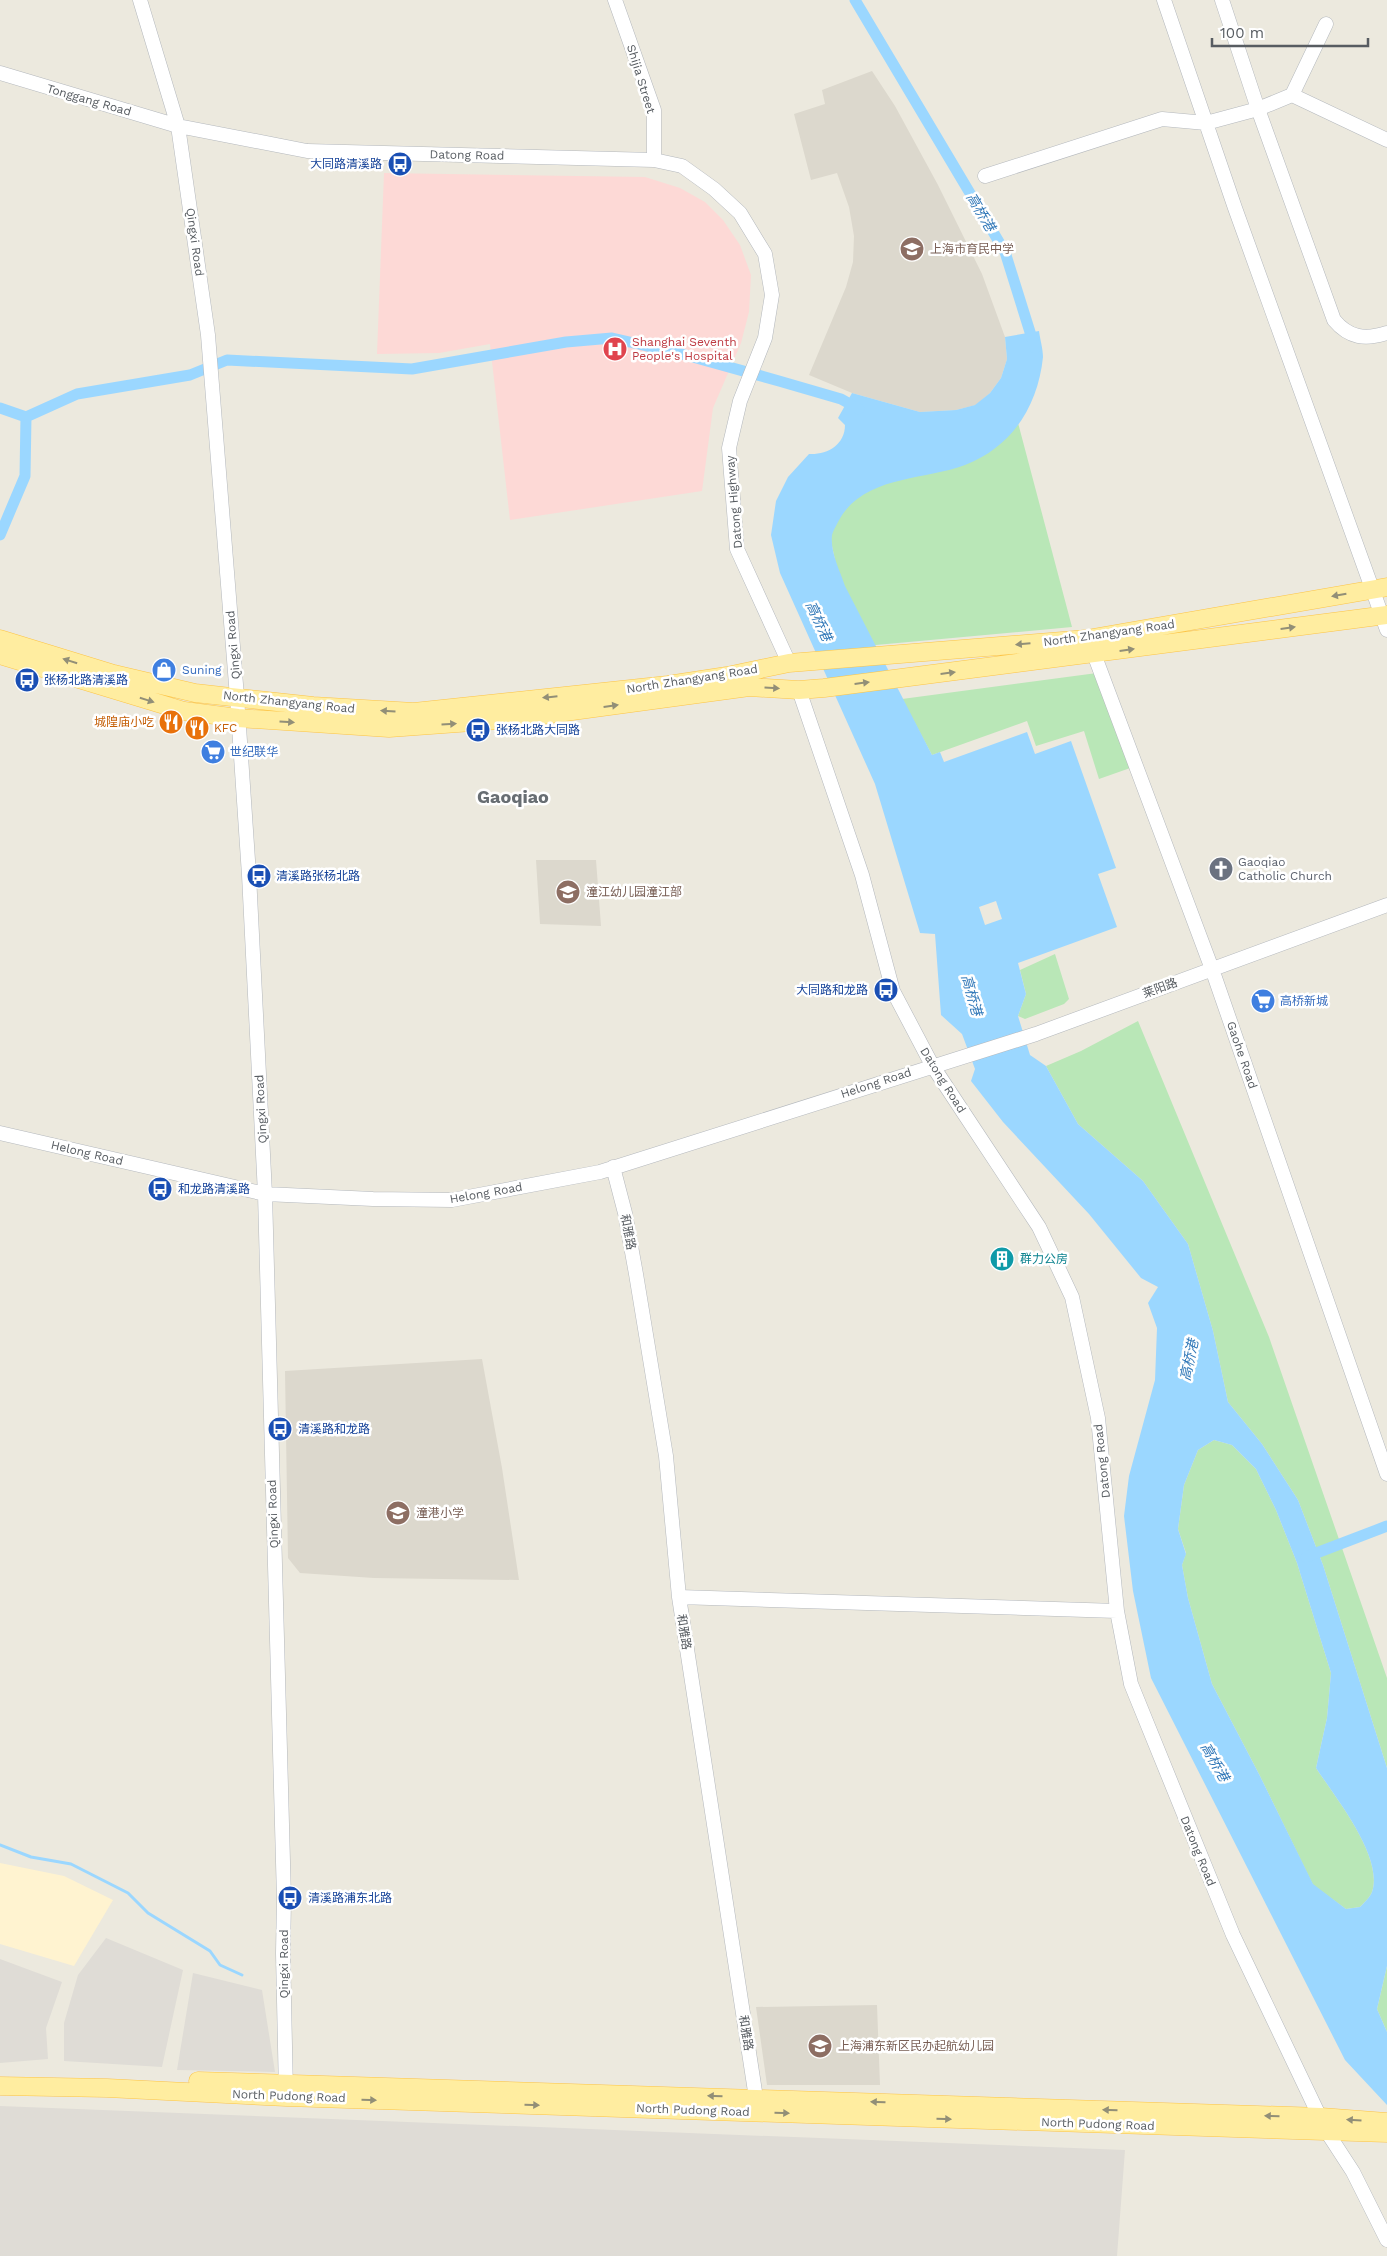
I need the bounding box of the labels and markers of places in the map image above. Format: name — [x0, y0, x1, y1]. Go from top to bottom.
bus stop icon: 大同路清溪路 — [387, 151, 413, 177]
place label: 大同路清溪路 — [310, 157, 382, 171]
school or university icon: 上海市育民中学 — [899, 236, 925, 262]
place label: 上海市育民中学 — [930, 242, 1014, 256]
place label: Shanghai Seventh People's Hospital — [632, 335, 737, 363]
hospital icon: Shanghai Seventh People's Hospital — [602, 336, 628, 362]
shop icon: Suning — [151, 657, 177, 683]
place label: Suning — [182, 663, 222, 677]
bus stop icon: 张杨北路清溪路 — [14, 667, 40, 693]
place label: 张杨北路清溪路 — [44, 673, 128, 687]
restaurant icon: 城隍庙小吃 — [158, 709, 184, 735]
place label: 城隍庙小吃 — [94, 715, 154, 729]
restaurant icon: KFC — [184, 715, 210, 741]
bus stop icon: 张杨北路大同路 — [465, 717, 491, 743]
place label: KFC — [214, 721, 237, 735]
place label: 张杨北路大同路 — [496, 723, 580, 737]
supermarket icon: 世纪联华 — [200, 739, 226, 765]
place label: 世纪联华 — [230, 745, 278, 759]
place label: Gaoqiao Catholic Church — [1238, 855, 1332, 883]
church icon: Gaoqiao Catholic Church — [1208, 856, 1234, 882]
bus stop icon: 清溪路张杨北路 — [246, 863, 272, 889]
place label: 清溪路张杨北路 — [276, 869, 360, 883]
school or university icon: 潼江幼儿园潼江部 — [555, 879, 581, 905]
place label: 潼江幼儿园潼江部 — [586, 885, 682, 899]
bus stop icon: 大同路和龙路 — [873, 977, 899, 1003]
place label: 大同路和龙路 — [796, 983, 868, 997]
supermarket icon: 高桥新城 — [1250, 988, 1276, 1014]
place label: 高桥新城 — [1280, 994, 1328, 1008]
bus stop icon: 和龙路清溪路 — [147, 1176, 173, 1202]
place label: 和龙路清溪路 — [178, 1182, 250, 1196]
building icon: 群力公房 — [989, 1246, 1015, 1272]
place label: 群力公房 — [1020, 1252, 1068, 1266]
bus stop icon: 清溪路和龙路 — [267, 1416, 293, 1442]
place label: 清溪路和龙路 — [298, 1422, 370, 1436]
school or university icon: 潼港小学 — [385, 1500, 411, 1526]
place label: 潼港小学 — [416, 1506, 464, 1520]
bus stop icon: 清溪路浦东北路 — [277, 1885, 303, 1911]
place label: 清溪路浦东北路 — [308, 1891, 392, 1905]
school or university icon: 上海浦东新区民办起航幼儿园 — [807, 2033, 833, 2059]
place label: 上海浦东新区民办起航幼儿园 — [838, 2039, 994, 2053]

